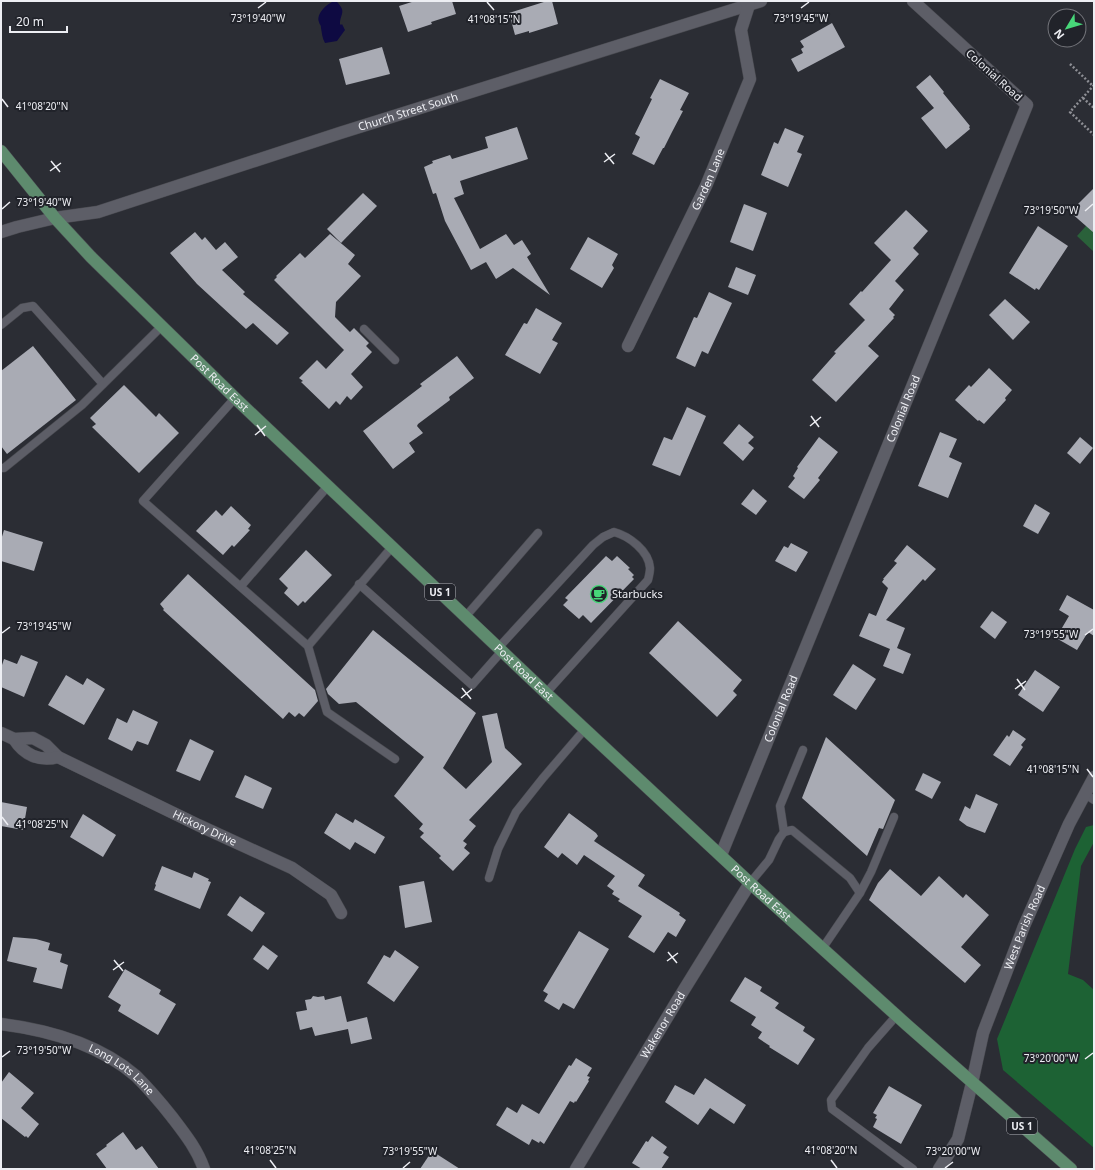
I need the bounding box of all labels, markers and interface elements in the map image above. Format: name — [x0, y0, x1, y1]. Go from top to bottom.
scale bar — [10, 8, 67, 34]
north arrow — [1047, 8, 1087, 48]
text: 73°19'40"W — [231, 11, 286, 25]
text: 73°19'45"W — [774, 11, 829, 25]
text: 41°08'15"N — [468, 12, 520, 26]
text: 20 m — [16, 13, 44, 30]
text: N — [1050, 26, 1067, 43]
street label: Colonial Road — [963, 45, 1026, 104]
street label: Church Street South — [356, 89, 460, 134]
text: 41°08'20"N — [16, 99, 68, 113]
street label: Garden Lane — [687, 146, 728, 213]
text: 73°19'40"W — [17, 195, 72, 209]
text: 73°19'50"W — [1024, 203, 1079, 217]
street label: Post Road East — [187, 350, 252, 414]
street label: Colonial Road — [882, 373, 923, 444]
road number: US 1 — [425, 584, 455, 600]
cafe icon: Starbucks — [589, 584, 609, 604]
place label: Starbucks — [612, 586, 663, 601]
text: 73°19'45"W — [17, 619, 72, 633]
text: 73°19'55"W — [1024, 627, 1079, 641]
street label: Post Road East — [491, 640, 557, 703]
street label: Colonial Road — [760, 673, 801, 744]
text: 41°08'15"N — [1027, 762, 1079, 776]
street label: Hickory Drive — [170, 806, 239, 849]
text: 41°08'25"N — [16, 817, 68, 831]
street label: Post Road East — [728, 861, 795, 924]
street label: West Parish Road — [1000, 883, 1048, 971]
street label: Wakenor Road — [636, 988, 688, 1061]
street label: Long Lots Lane — [87, 1040, 158, 1098]
text: 73°19'50"W — [17, 1043, 72, 1057]
text: 73°20'00"W — [1024, 1051, 1079, 1065]
road number: US 1 — [1007, 1118, 1037, 1134]
text: 41°08'25"N — [244, 1143, 296, 1157]
text: 41°08'20"N — [805, 1143, 857, 1157]
text: 73°19'55"W — [383, 1144, 438, 1158]
text: 73°20'00"W — [926, 1144, 981, 1158]

